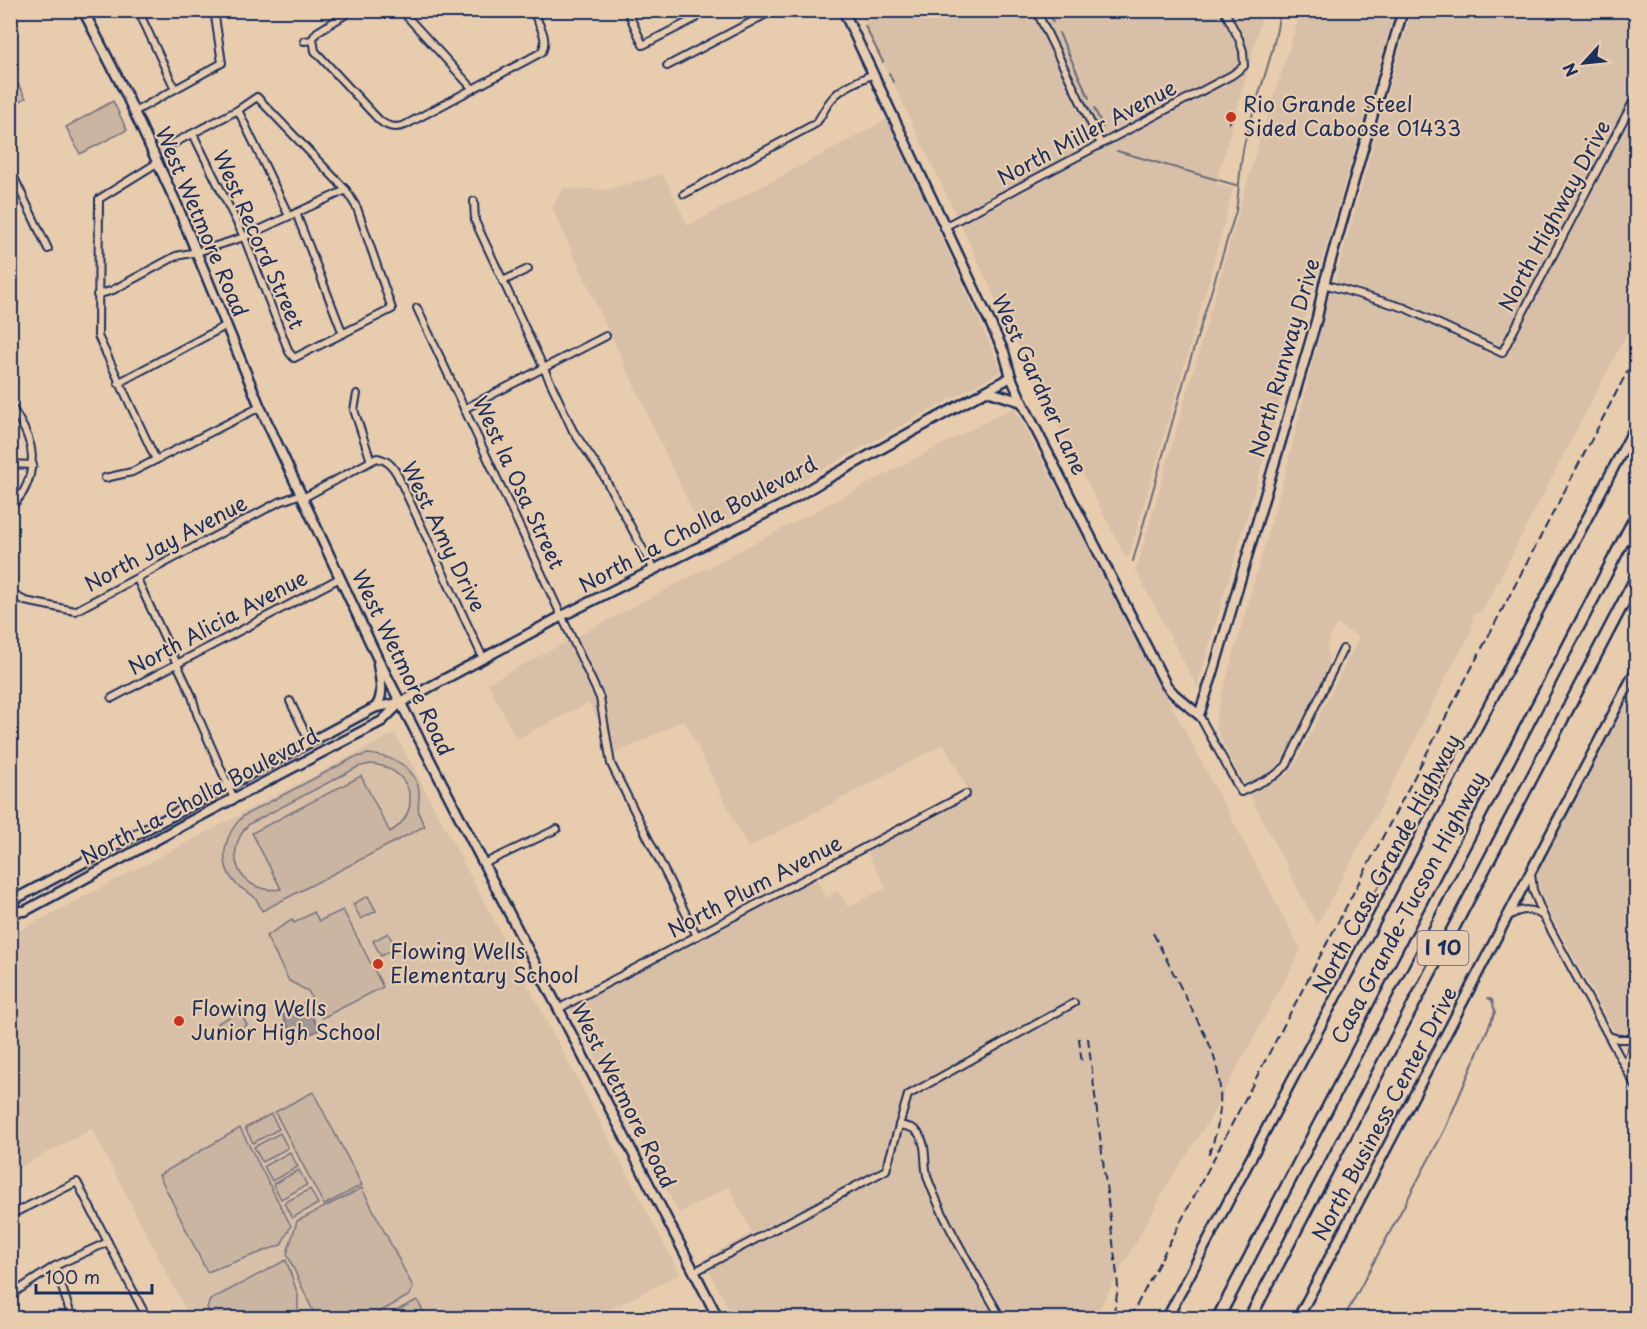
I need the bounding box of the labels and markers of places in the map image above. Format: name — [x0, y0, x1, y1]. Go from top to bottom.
place label: Rio Grande Steel Sided Caboose 01433 — [1243, 87, 1461, 143]
marker: Rio Grande Steel Sided Caboose 01433 — [1224, 110, 1238, 124]
place label: Flowing Wells Elementary School — [390, 934, 579, 990]
marker: Flowing Wells Elementary School — [371, 957, 385, 971]
place label: Flowing Wells Junior High School — [191, 991, 381, 1047]
marker: Flowing Wells Junior High School — [172, 1014, 186, 1028]

